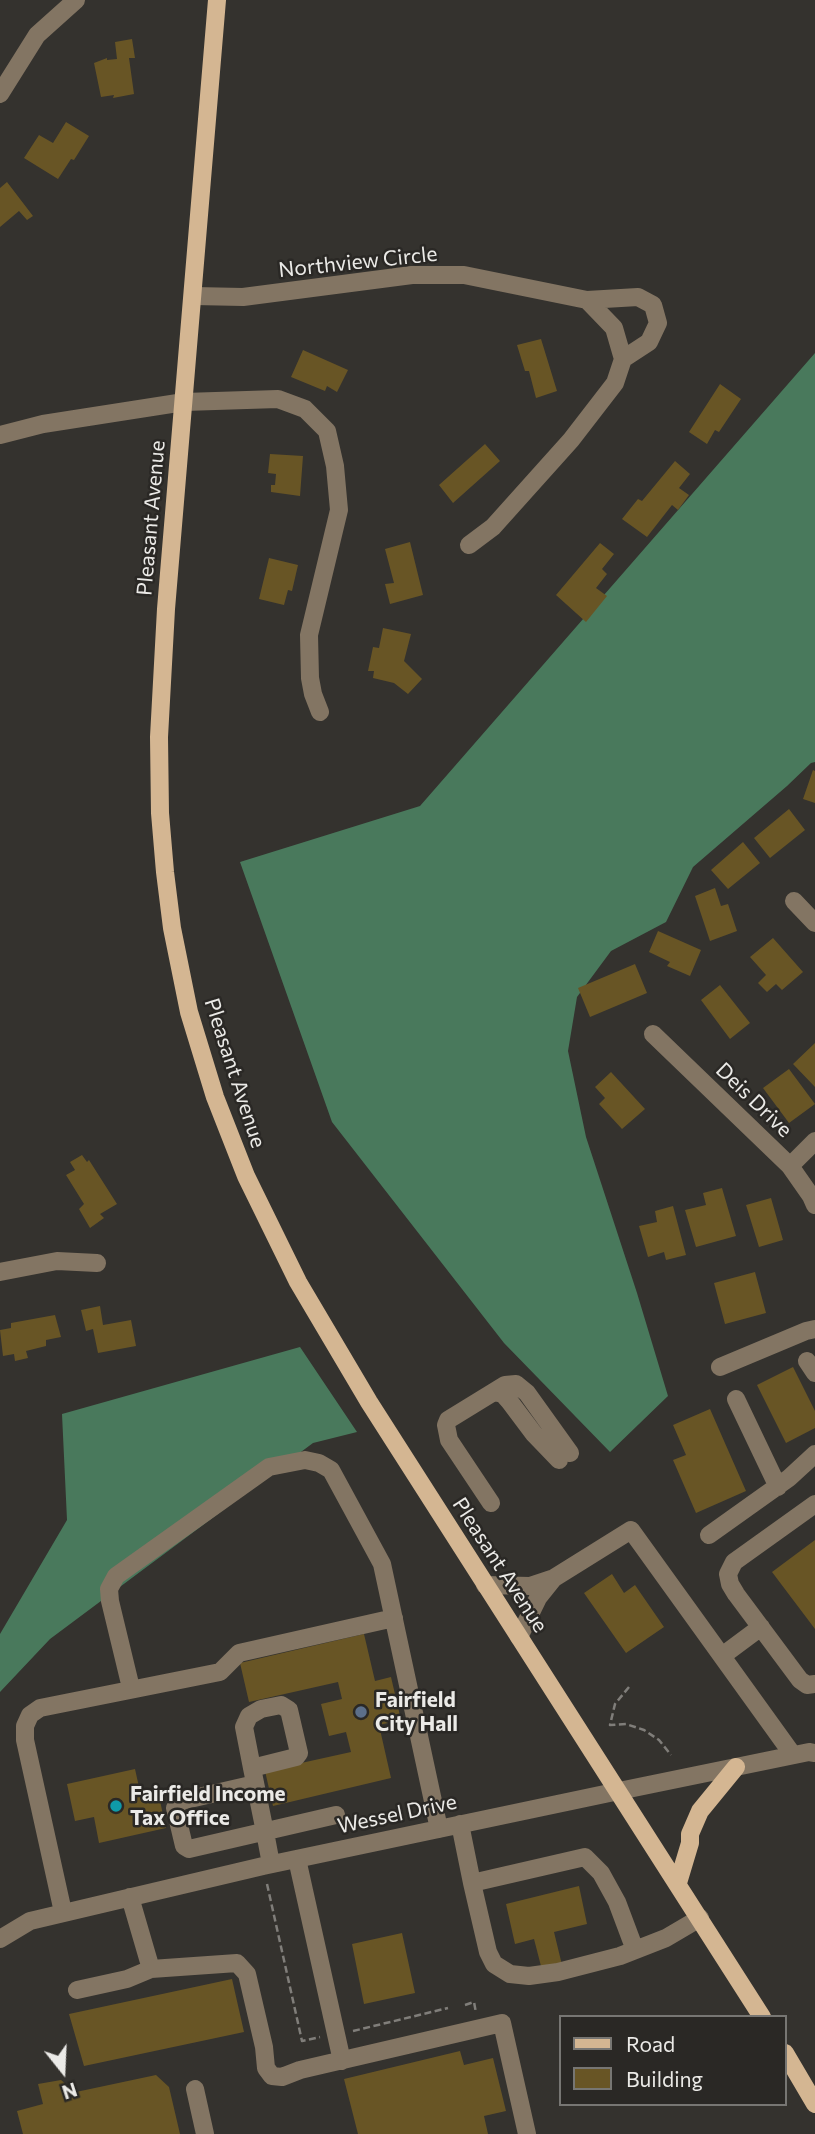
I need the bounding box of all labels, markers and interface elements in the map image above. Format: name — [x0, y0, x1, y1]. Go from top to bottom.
street label: Northview Circle — [277, 241, 439, 283]
street label: Pleasant Avenue — [132, 439, 170, 597]
street label: Pleasant Avenue — [199, 995, 271, 1151]
street label: Deis Drive — [711, 1058, 797, 1142]
street label: Pleasant Avenue — [447, 1493, 553, 1637]
place label: Fairfield City Hall — [375, 1687, 458, 1737]
marker: Fairfield City Hall — [353, 1704, 369, 1720]
place label: Fairfield Income Tax Office — [130, 1781, 286, 1831]
street label: Wessel Drive — [335, 1789, 459, 1839]
marker: Fairfield Income Tax Office — [108, 1798, 124, 1814]
legend — [560, 2015, 787, 2106]
text: Road — [626, 2031, 675, 2056]
north arrow — [28, 2036, 98, 2106]
text: Building — [626, 2066, 703, 2091]
text: N — [59, 2078, 80, 2105]

